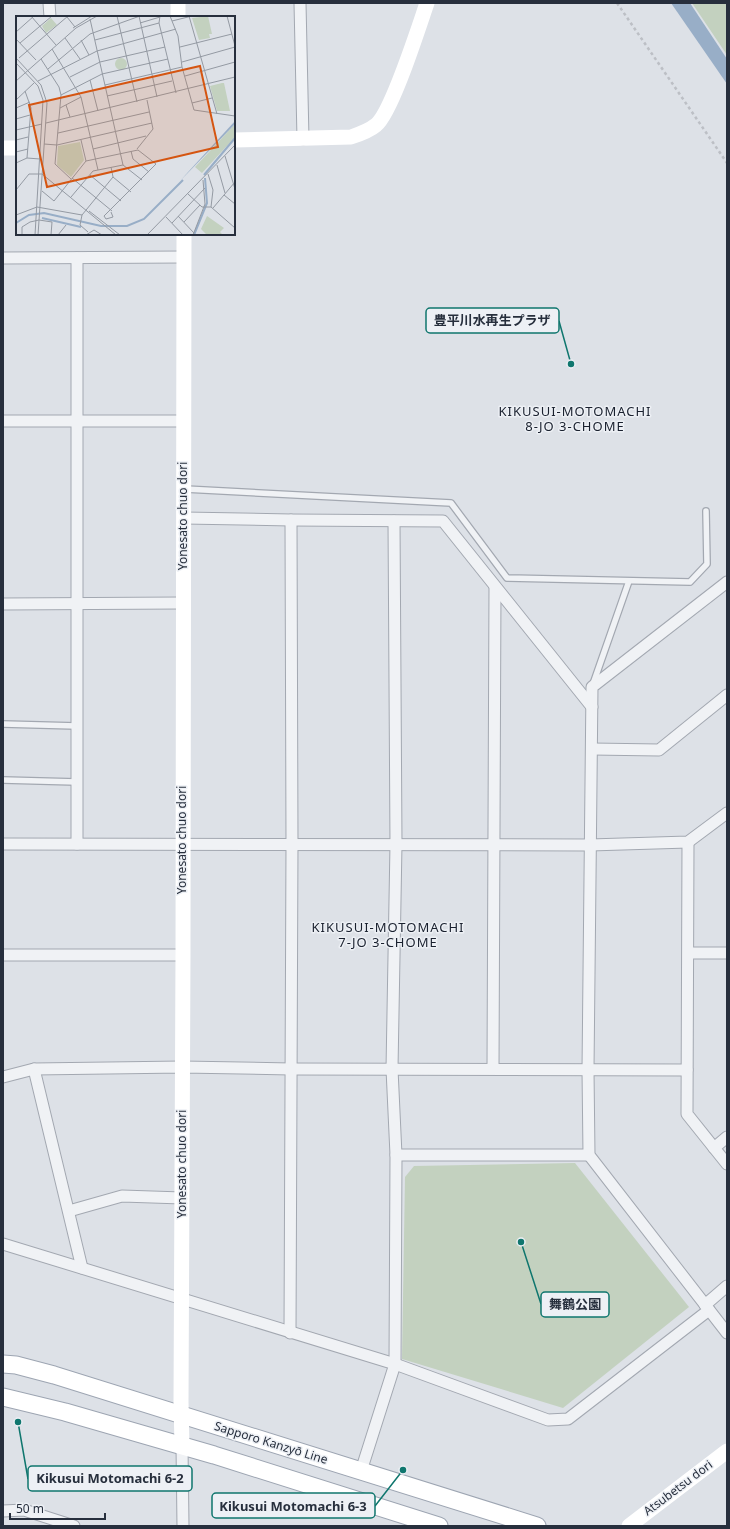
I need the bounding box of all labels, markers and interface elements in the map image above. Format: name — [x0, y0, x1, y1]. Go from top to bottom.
inset map — [16, 16, 235, 235]
callout: 豊平川水再生プラザ — [426, 308, 559, 333]
text: 豊平川水再生プラザ — [433, 311, 551, 329]
district label: KIKUSUI-MOTOMACHI 8-JO 3-CHOME — [498, 402, 652, 435]
street label: Yonesato chuo dori — [174, 462, 191, 570]
street label: Yonesato chuo dori — [173, 786, 190, 894]
district label: KIKUSUI-MOTOMACHI 7-JO 3-CHOME — [311, 918, 465, 951]
street label: Yonesato chuo dori — [173, 1110, 190, 1218]
callout: 舞鶴公園 — [541, 1292, 609, 1317]
text: 舞鶴公園 — [549, 1295, 601, 1313]
street label: Sapporo Kanzyō Line — [212, 1417, 330, 1468]
street label: Atsubetsu dori — [640, 1456, 716, 1519]
callout: Kikusui Motomachi 6-2 — [28, 1466, 192, 1491]
text: Kikusui Motomachi 6-2 — [36, 1469, 184, 1487]
callout: Kikusui Motomachi 6-3 — [212, 1493, 375, 1518]
scale bar — [10, 1495, 105, 1521]
text: Kikusui Motomachi 6-3 — [219, 1497, 367, 1515]
text: 50 m — [16, 1500, 44, 1517]

